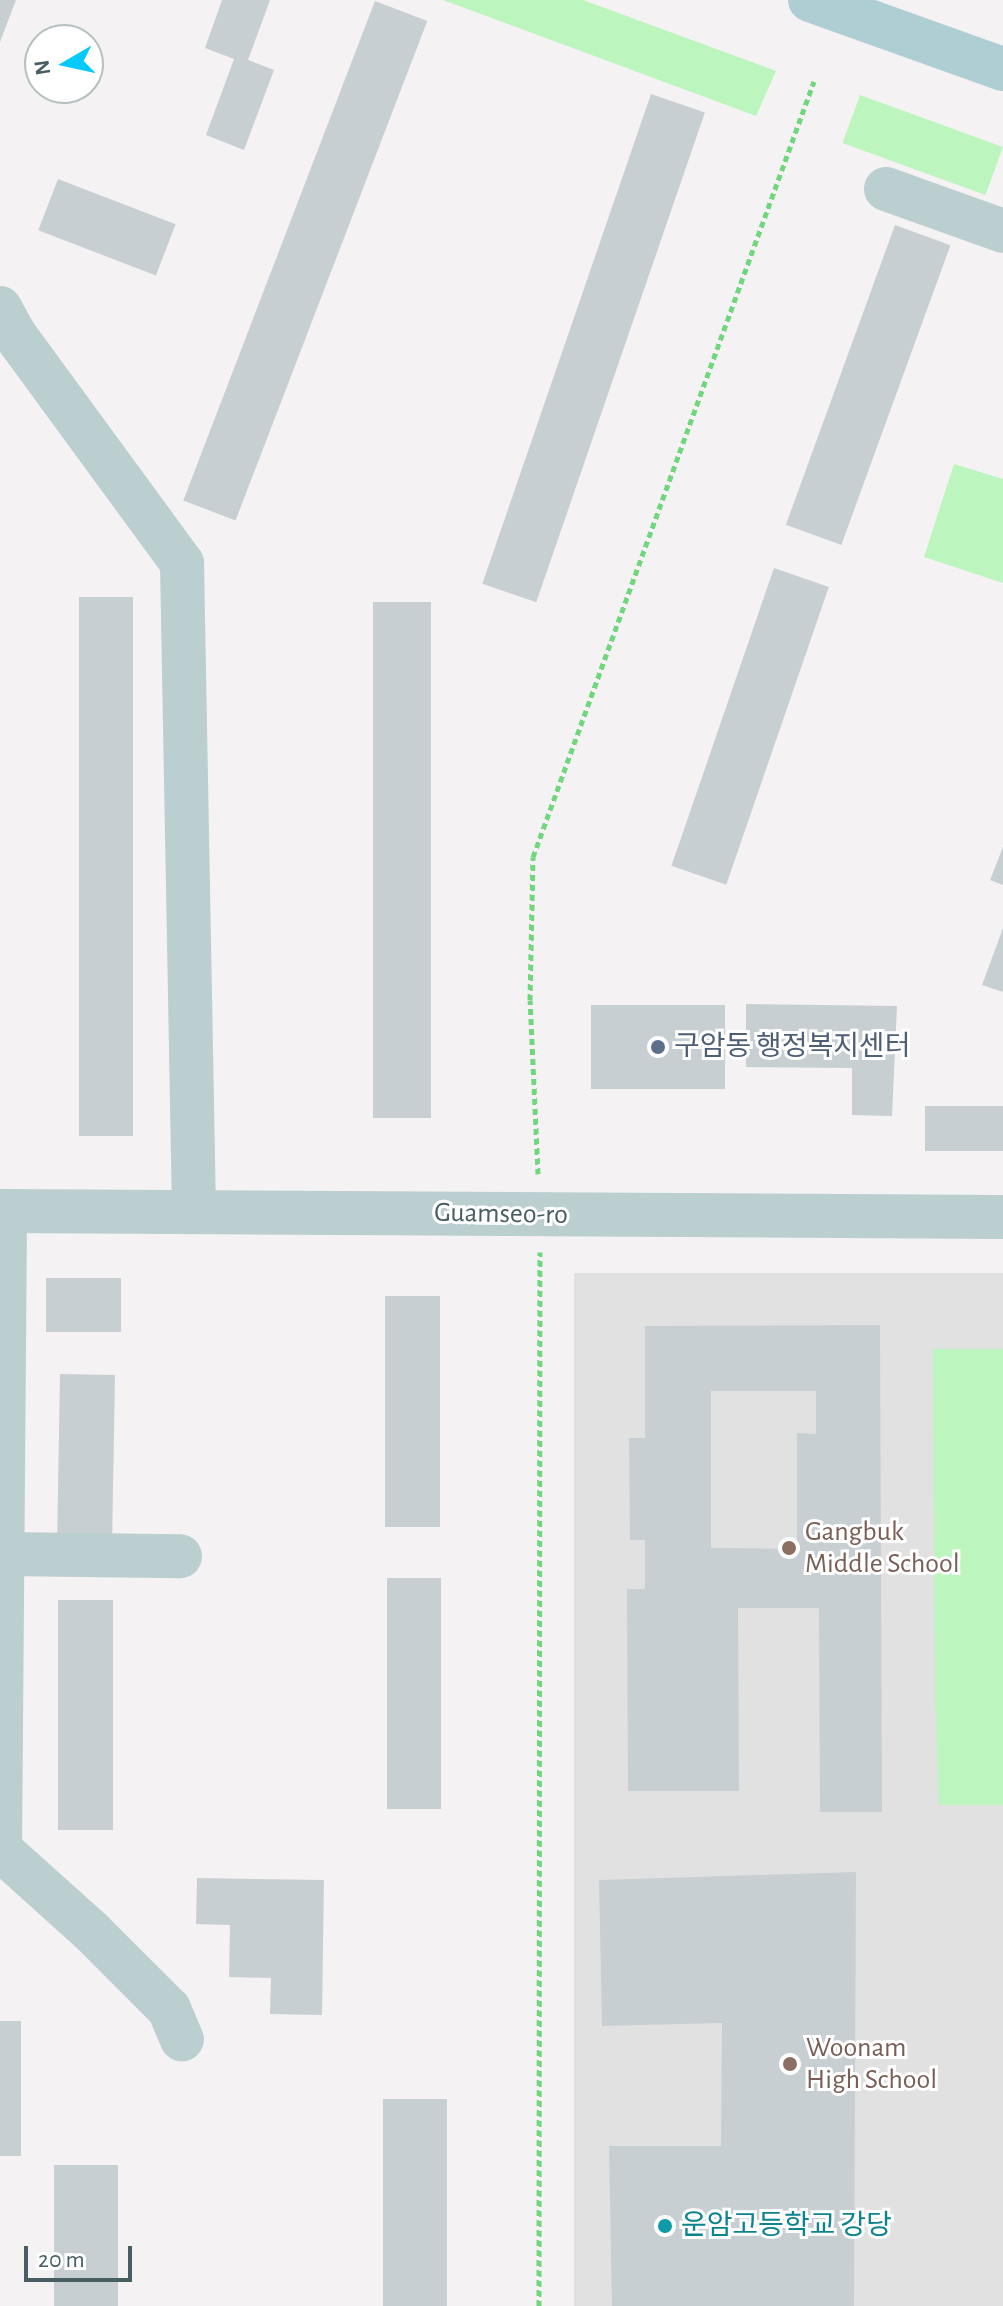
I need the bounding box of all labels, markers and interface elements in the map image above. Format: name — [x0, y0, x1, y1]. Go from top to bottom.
north arrow — [24, 24, 104, 104]
text: N — [30, 58, 54, 77]
place label: 구암동 행정복지센터 — [674, 1030, 910, 1064]
marker: 구암동 행정복지센터 — [649, 1038, 667, 1056]
street label: Guamseo-ro — [434, 1196, 568, 1232]
place label: Gangbuk Middle School — [805, 1515, 960, 1581]
marker: Gangbuk Middle School — [780, 1539, 798, 1557]
place label: Woonam High School — [806, 2031, 937, 2097]
marker: Woonam High School — [781, 2055, 799, 2073]
place label: 운암고등학교 강당 — [681, 2209, 892, 2243]
marker: 운암고등학교 강당 — [656, 2217, 674, 2235]
scale bar — [28, 2230, 136, 2280]
text: 20 m — [38, 2248, 85, 2272]

